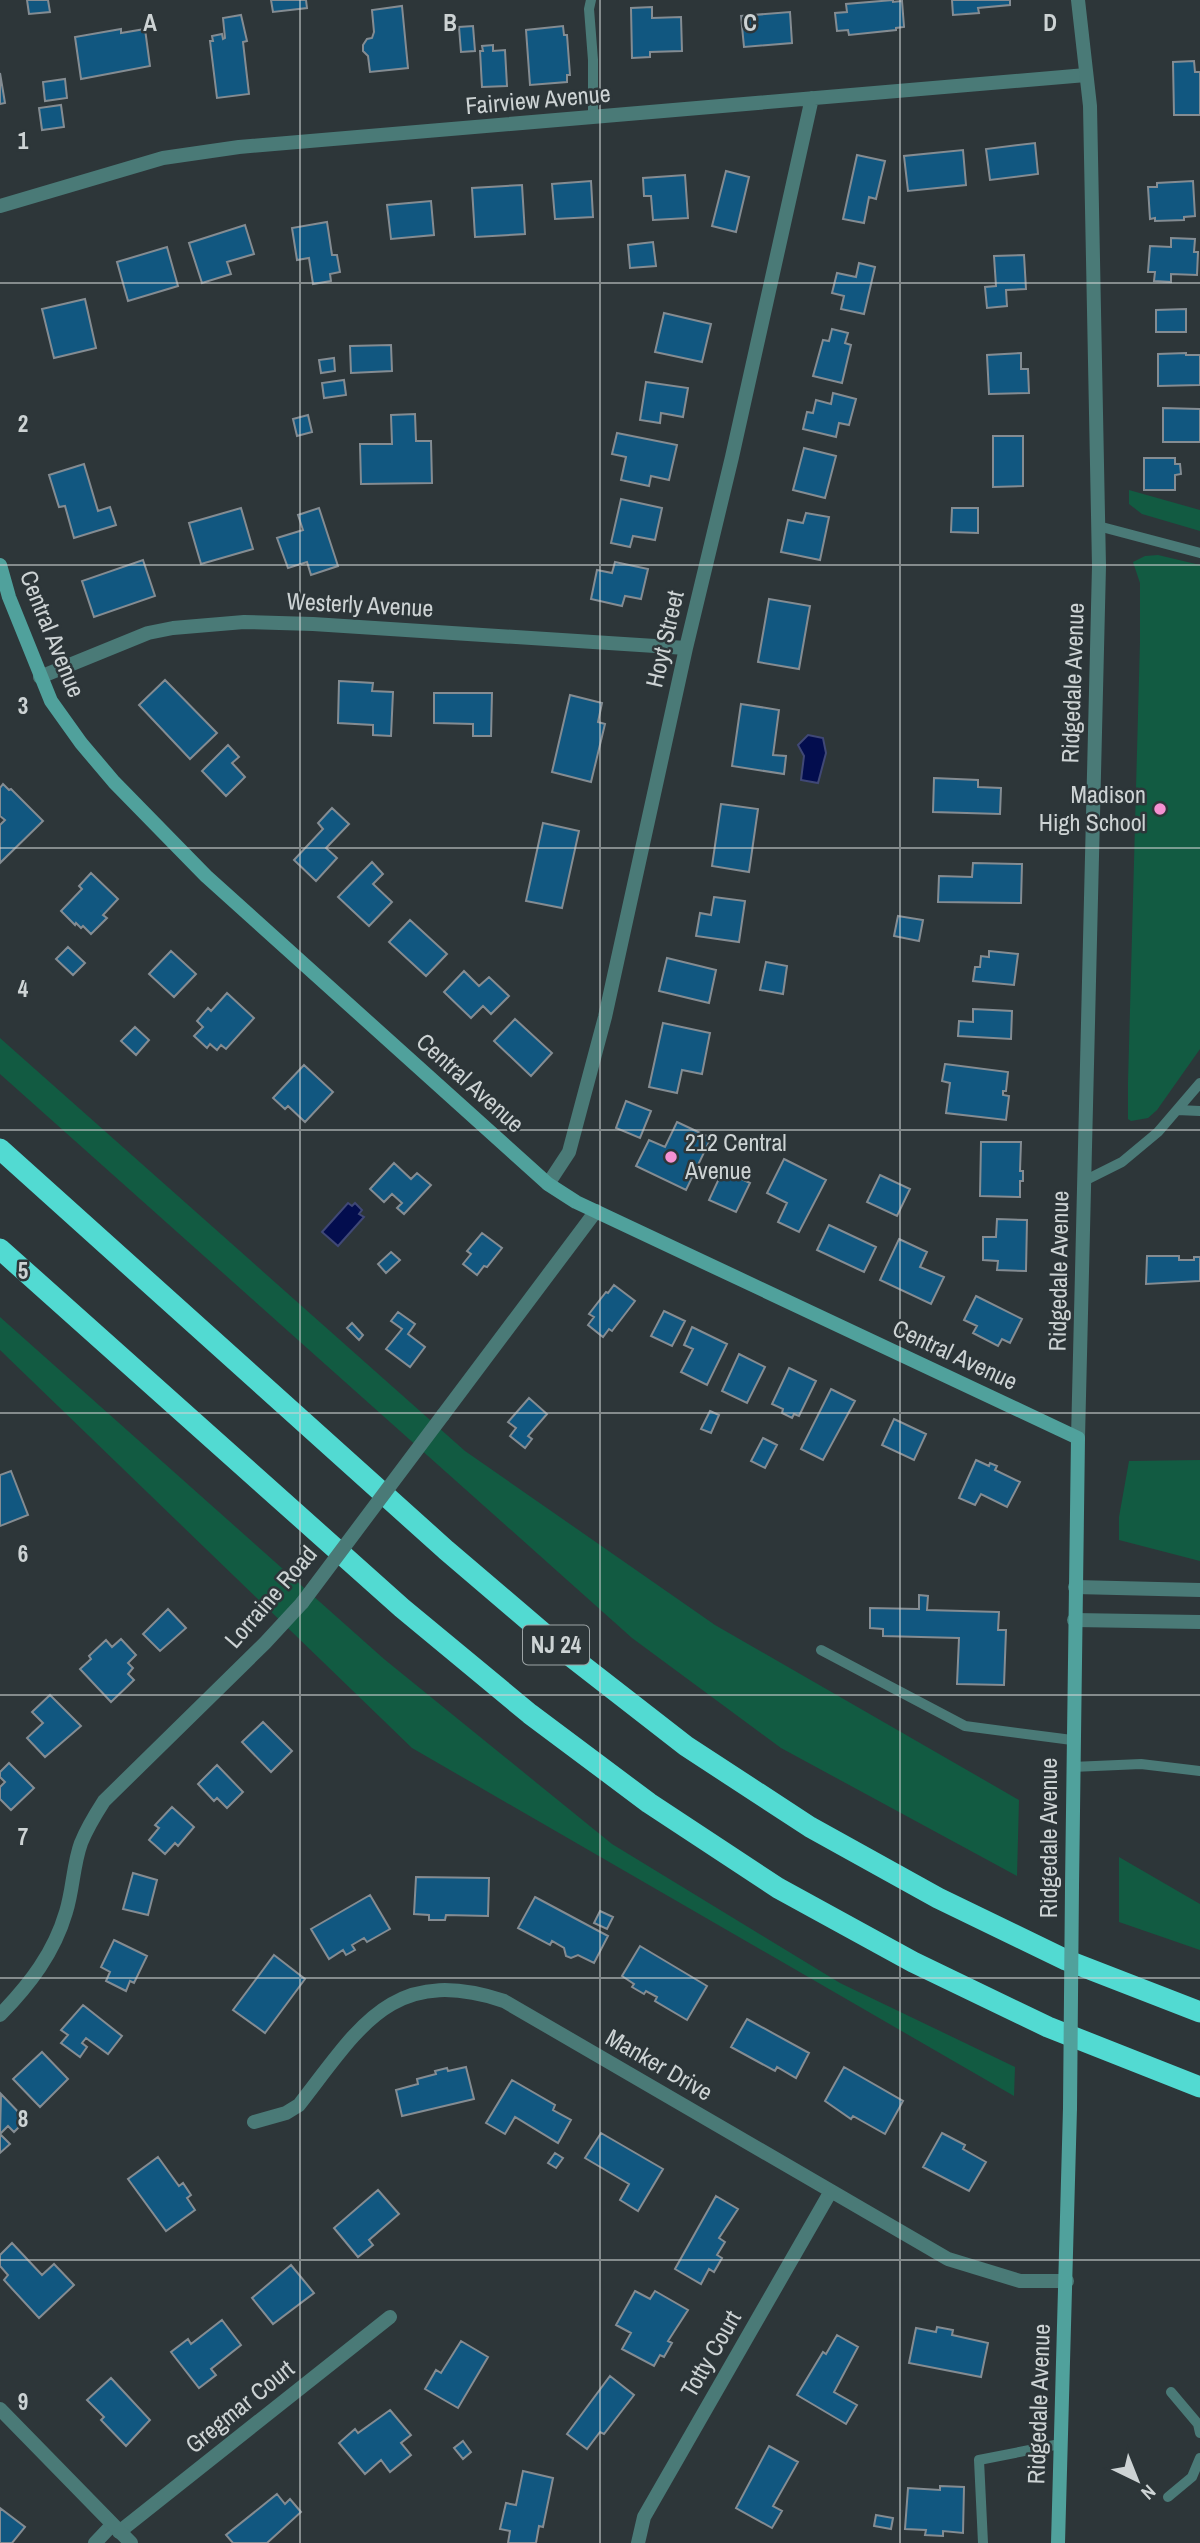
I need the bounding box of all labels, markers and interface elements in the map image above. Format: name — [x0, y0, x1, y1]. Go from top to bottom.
text: A — [143, 7, 157, 38]
text: B — [443, 7, 457, 38]
text: C — [743, 7, 757, 38]
text: D — [1043, 7, 1057, 38]
street label: Fairview Avenue — [464, 77, 612, 121]
text: 1 — [18, 125, 29, 156]
text: 2 — [18, 408, 28, 439]
street label: Central Avenue — [13, 565, 93, 702]
street label: Westerly Avenue — [286, 584, 434, 624]
street label: Hoyt Street — [637, 587, 691, 690]
street label: Ridgedale Avenue — [1053, 602, 1091, 764]
text: 3 — [18, 690, 28, 721]
place label: Madison High School — [1039, 778, 1146, 838]
marker: Madison High School — [1152, 801, 1168, 817]
text: 4 — [18, 973, 29, 1004]
street label: Central Avenue — [410, 1025, 531, 1139]
place label: 212 Central Avenue — [684, 1126, 787, 1186]
marker: 212 Central Avenue — [663, 1149, 679, 1165]
street label: Ridgedale Avenue — [1041, 1190, 1075, 1352]
text: 5 — [18, 1255, 28, 1286]
street label: Central Avenue — [888, 1311, 1023, 1397]
text: 6 — [18, 1538, 28, 1569]
street label: Lorraine Road — [217, 1538, 324, 1654]
road number: NJ 24 — [523, 1626, 589, 1664]
street label: Ridgedale Avenue — [1032, 1758, 1064, 1918]
text: 7 — [18, 1821, 28, 1852]
street label: Manker Drive — [600, 2021, 719, 2108]
text: 8 — [18, 2103, 28, 2134]
street label: Totty Court — [672, 2304, 748, 2403]
street label: Ridgedale Avenue — [1019, 2323, 1057, 2485]
street label: Gregmar Court — [178, 2352, 301, 2460]
text: 9 — [18, 2386, 28, 2417]
north arrow — [1102, 2445, 1172, 2515]
text: N — [1136, 2479, 1162, 2506]

